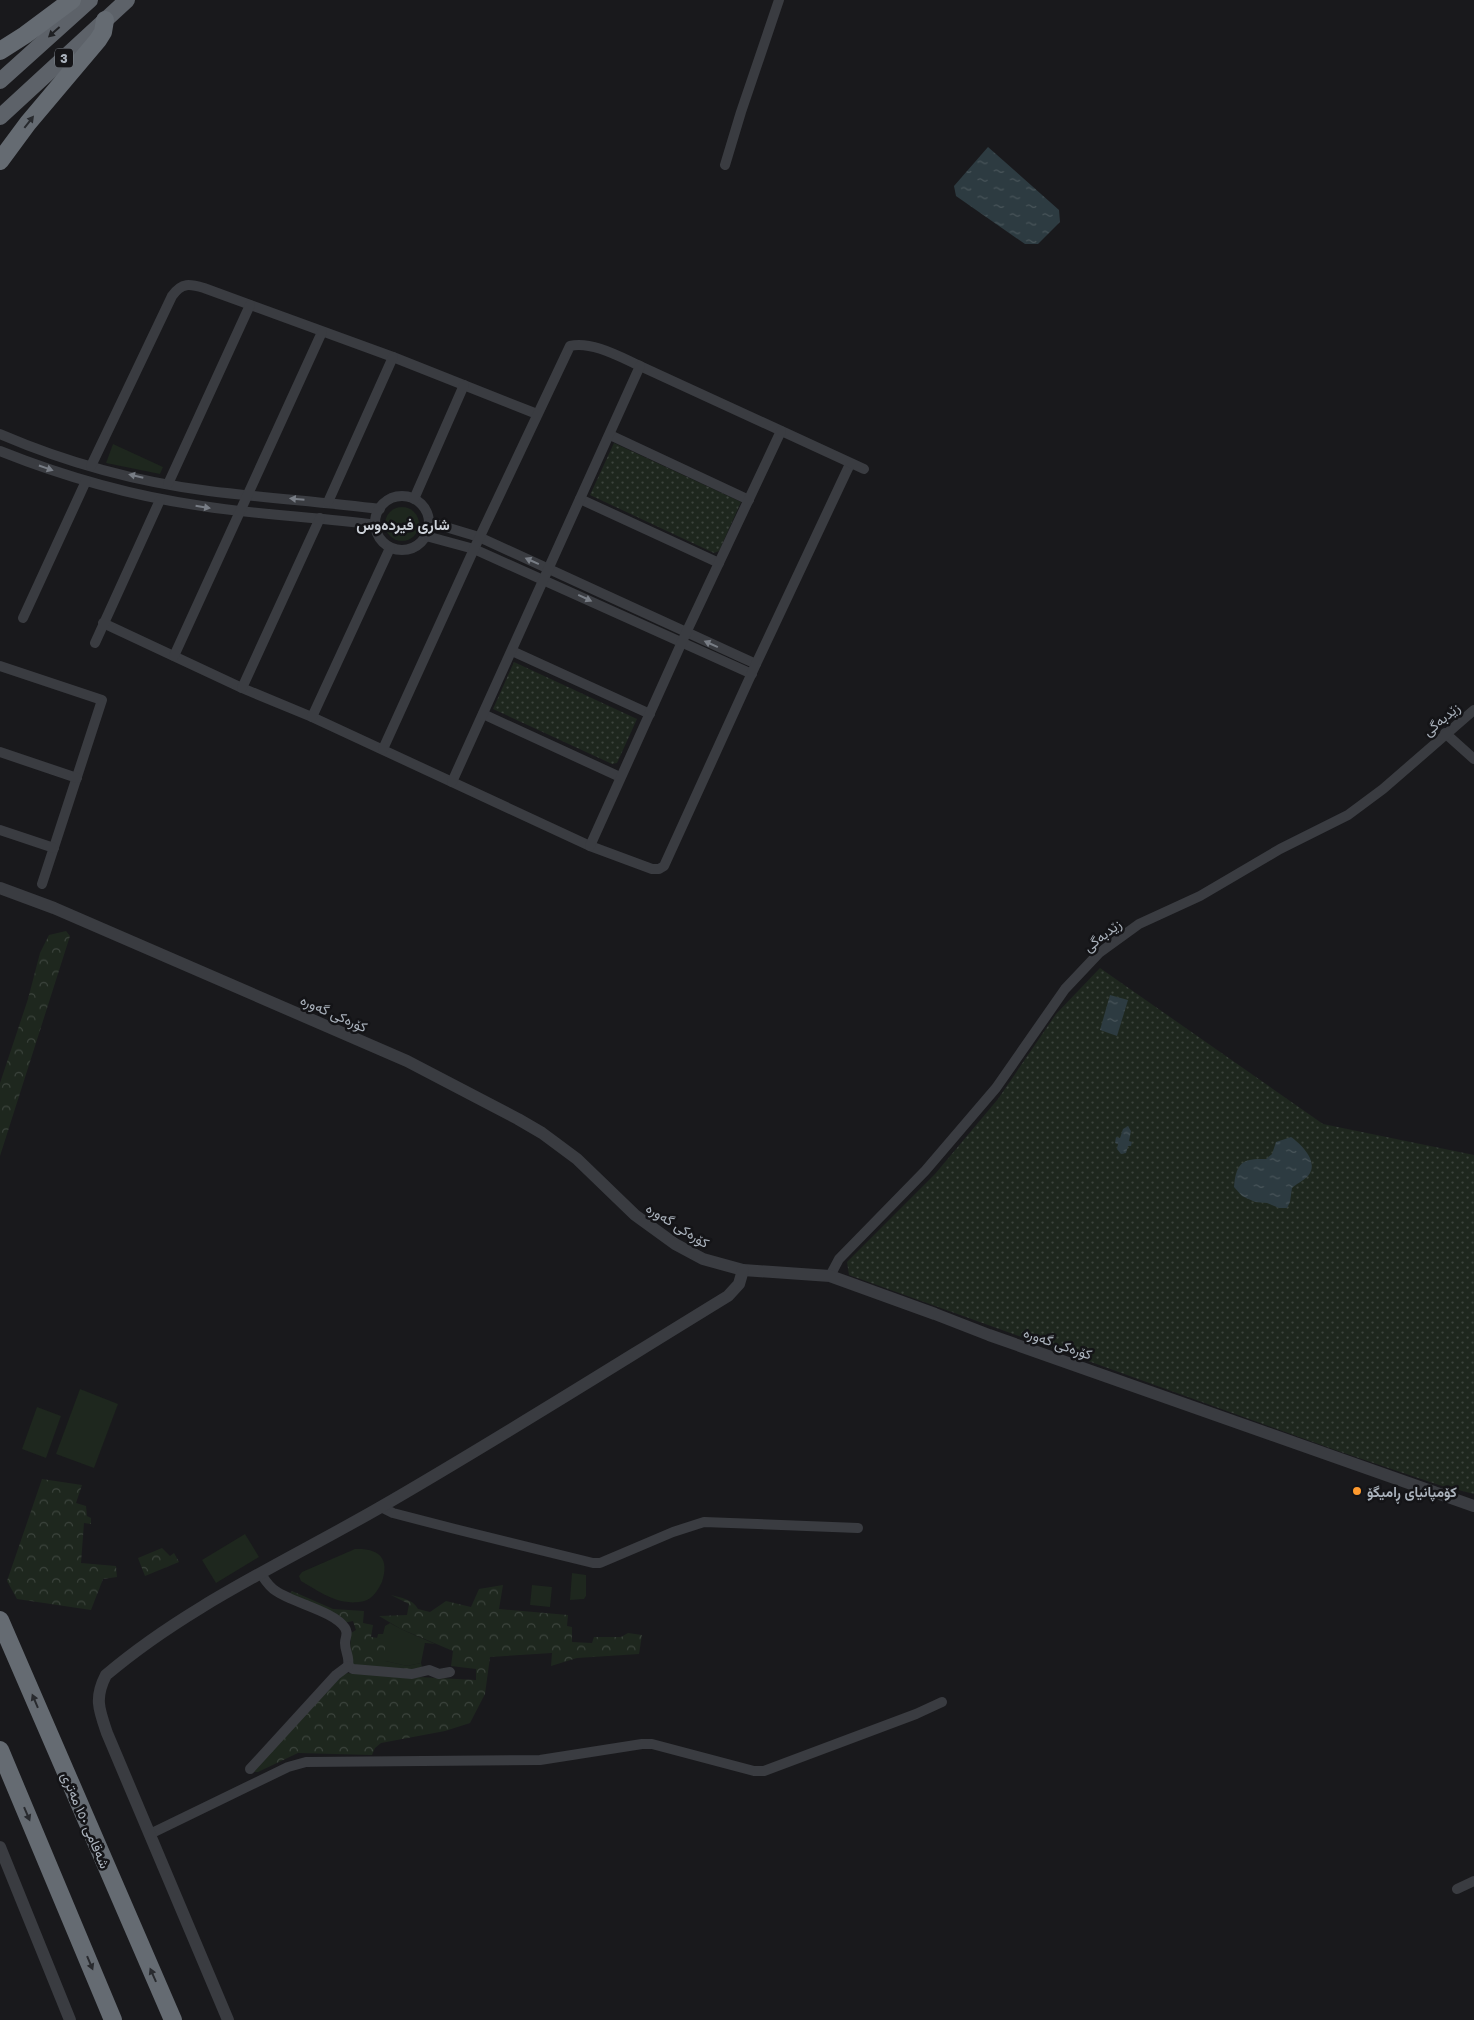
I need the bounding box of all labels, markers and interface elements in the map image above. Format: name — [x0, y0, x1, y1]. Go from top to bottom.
one-way arrow — [47, 27, 60, 38]
road number: 3 — [55, 48, 73, 68]
one-way arrow — [24, 116, 35, 129]
one-way arrow — [38, 465, 53, 472]
one-way arrow — [129, 472, 144, 480]
one-way arrow — [289, 495, 305, 503]
one-way arrow — [196, 503, 212, 511]
district label: شاری فیردەوس — [356, 515, 450, 534]
one-way arrow — [525, 557, 539, 565]
one-way arrow — [578, 595, 592, 603]
one-way arrow — [704, 640, 718, 648]
street label: زێدبەگی — [1419, 698, 1464, 740]
street label: زێدبەگی — [1080, 915, 1125, 956]
street label: کۆرەکی گەورە — [298, 991, 370, 1036]
street label: کۆرەکی گەورە — [643, 1199, 713, 1252]
street label: کۆرەکی گەورە — [1021, 1323, 1095, 1364]
place label: کۆمپانیای ڕامیگۆ — [1367, 1483, 1457, 1504]
marker: کۆمپانیای ڕامیگۆ — [1351, 1485, 1363, 1497]
one-way arrow — [31, 1693, 39, 1708]
street label: شەقامی ١٥٠ مەتری — [57, 1769, 114, 1871]
one-way arrow — [23, 1806, 31, 1821]
one-way arrow — [86, 1956, 94, 1970]
one-way arrow — [149, 1968, 157, 1982]

